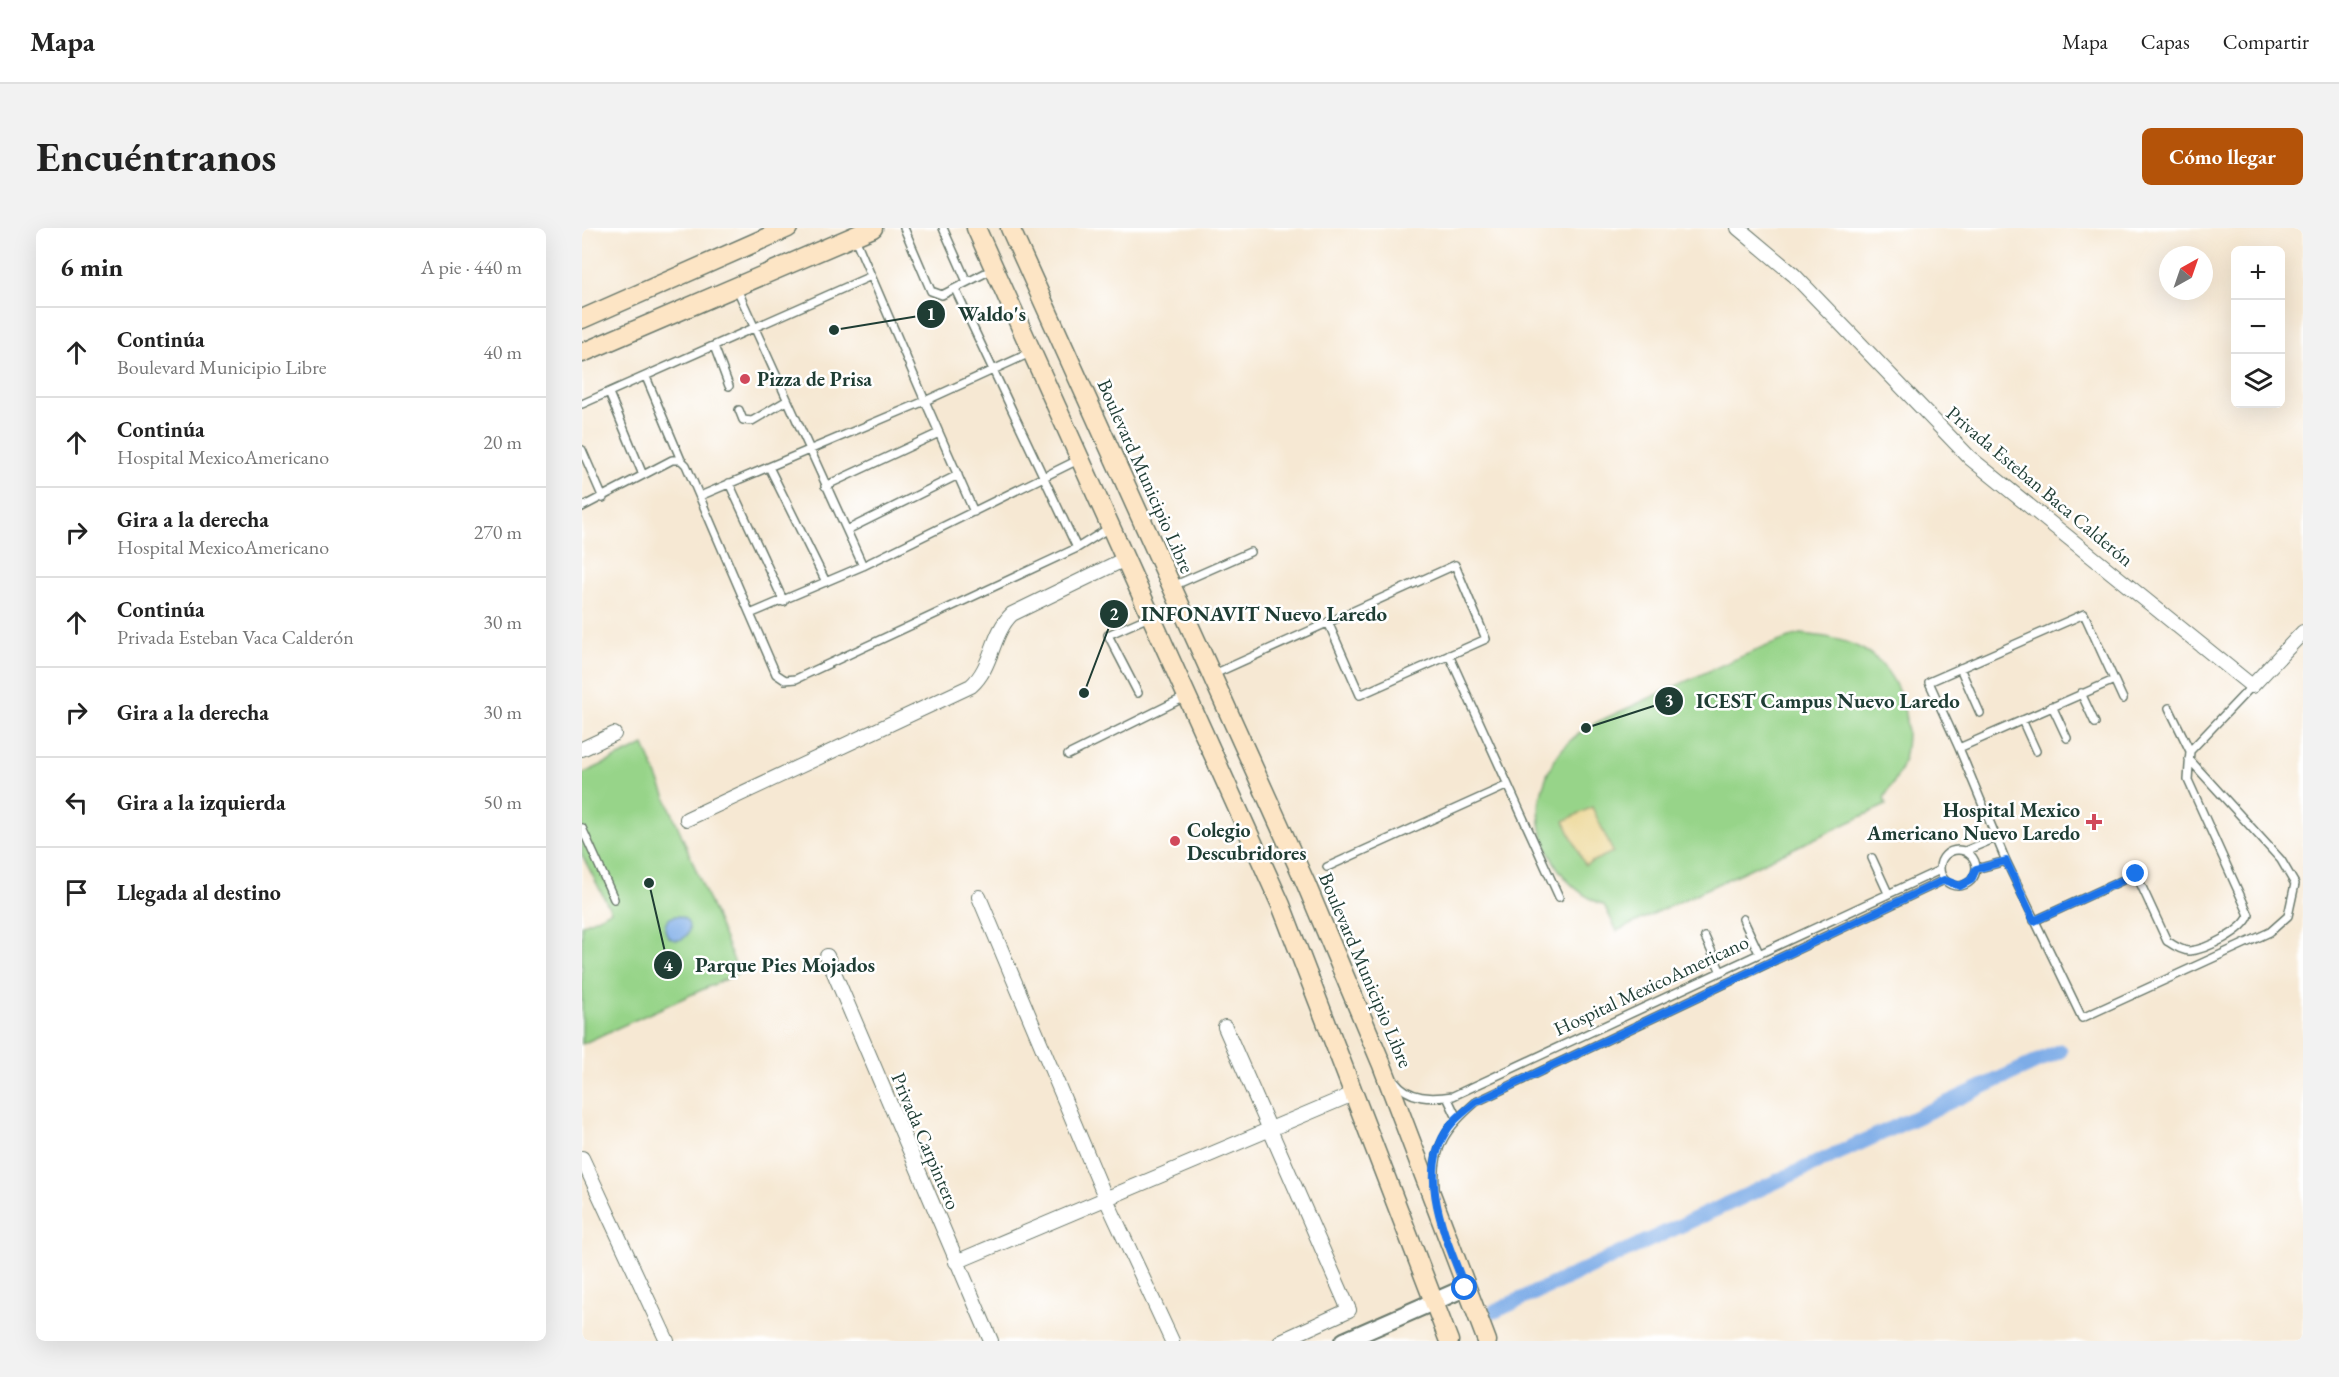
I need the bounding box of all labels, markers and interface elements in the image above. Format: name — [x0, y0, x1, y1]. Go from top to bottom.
text: Mapa — [30, 23, 95, 59]
text: Mapa — [2062, 28, 2108, 55]
text: Capas — [2141, 28, 2190, 55]
text: Compartir — [2223, 28, 2309, 55]
button: Cómo llegar — [2142, 128, 2303, 185]
text: Encuéntranos — [36, 129, 276, 184]
north arrow — [2159, 246, 2213, 300]
map controls — [2231, 246, 2285, 408]
button: + — [2231, 246, 2285, 300]
text: 6 min — [60, 250, 123, 284]
text: A pie · 440 m — [421, 254, 522, 280]
callout: Waldo's — [916, 294, 1038, 333]
text: Waldo's — [958, 300, 1026, 327]
button: − — [2231, 300, 2285, 354]
text: 1 — [926, 302, 936, 325]
text: Continúa — [117, 325, 205, 354]
icon: ahead — [60, 336, 93, 369]
text: 40 m — [483, 339, 522, 365]
text: Boulevard Municipio Libre — [117, 354, 327, 380]
button: layers — [2231, 354, 2285, 408]
place label: Pizza de Prisa — [757, 366, 872, 392]
marker: Pizza de Prisa — [738, 372, 752, 386]
street label: Boulevard Municipio Libre — [1091, 375, 1201, 577]
street label: Privada Esteban Baca Calderón — [1941, 400, 2139, 572]
text: Continúa — [117, 415, 205, 444]
icon: ahead — [60, 426, 93, 459]
text: 20 m — [483, 429, 522, 455]
text: Hospital MexicoAmericano — [117, 444, 329, 470]
text: Gira a la derecha — [117, 505, 269, 534]
icon: right — [60, 516, 93, 549]
text: 270 m — [474, 519, 522, 545]
text: Hospital MexicoAmericano — [117, 534, 329, 560]
callout: INFONAVIT Nuevo Laredo — [1099, 594, 1399, 633]
text: Continúa — [117, 595, 205, 624]
text: INFONAVIT Nuevo Laredo — [1141, 600, 1388, 627]
text: 2 — [1109, 602, 1119, 625]
icon: ahead — [60, 606, 93, 639]
text: 30 m — [483, 609, 522, 635]
text: Privada Esteban Vaca Calderón — [117, 624, 354, 650]
callout: ICEST Campus Nuevo Laredo — [1654, 682, 1972, 721]
text: ICEST Campus Nuevo Laredo — [1696, 687, 1960, 714]
text: 3 — [1664, 689, 1674, 712]
icon: right — [60, 696, 93, 729]
text: Gira a la derecha — [117, 698, 269, 727]
text: 30 m — [483, 699, 522, 725]
icon: left — [60, 786, 93, 819]
text: Gira a la izquierda — [117, 788, 286, 817]
text: 50 m — [483, 789, 522, 815]
place label: Hospital Mexico Americano Nuevo Laredo — [1866, 797, 2080, 846]
marker: Hospital Mexico Americano Nuevo Laredo — [2085, 813, 2103, 831]
place label: Colegio Descubridores — [1187, 817, 1307, 866]
marker: Colegio Descubridores — [1168, 834, 1182, 848]
route end — [2122, 860, 2148, 886]
street label: Boulevard Municipio Libre — [1313, 868, 1419, 1072]
icon: arrive — [60, 876, 93, 909]
text: Llegada al destino — [117, 878, 281, 907]
street label: Hospital MexicoAmericano — [1549, 928, 1753, 1042]
callout: Parque Pies Mojados — [653, 945, 887, 984]
text: Parque Pies Mojados — [695, 951, 875, 978]
text: 4 — [663, 953, 673, 976]
street label: Privada Carpintero — [885, 1068, 967, 1214]
route start — [1451, 1274, 1477, 1300]

